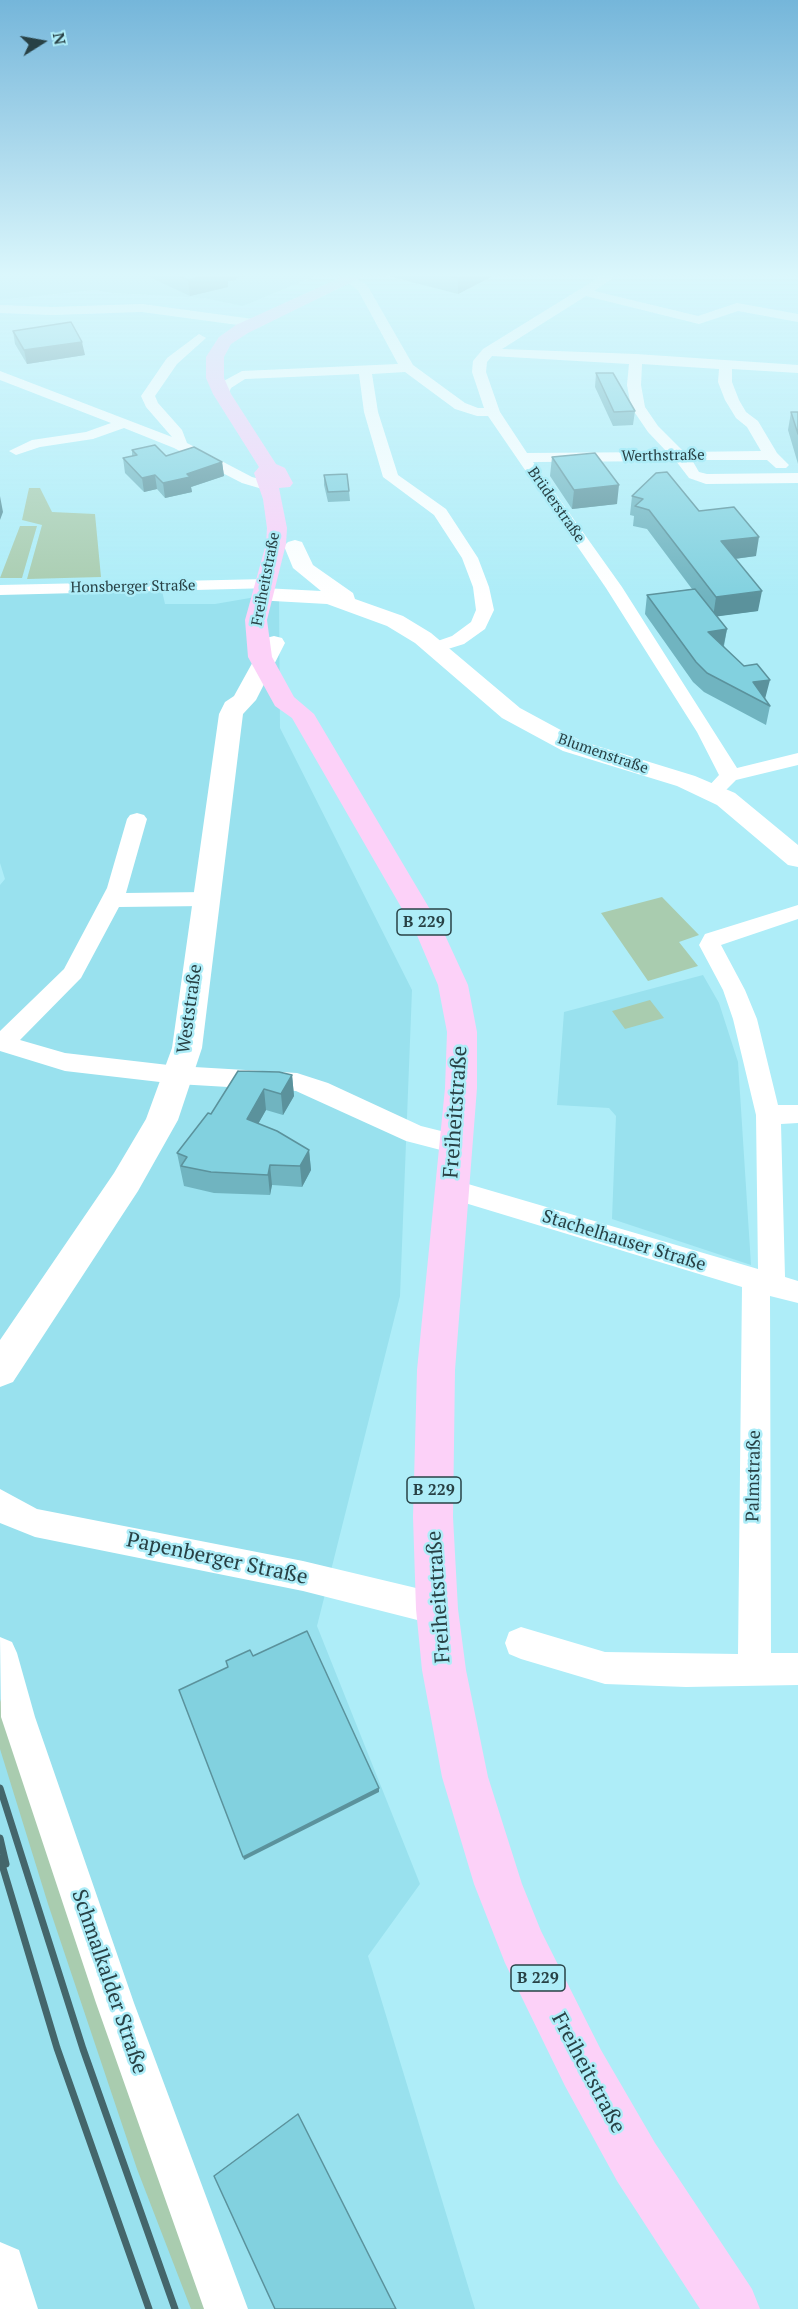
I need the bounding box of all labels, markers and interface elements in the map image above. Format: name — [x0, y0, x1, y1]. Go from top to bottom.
north arrow — [12, 12, 72, 72]
text: N — [48, 31, 72, 47]
street label: Werthstraße — [621, 446, 705, 466]
street label: Brüderstraße — [523, 464, 589, 546]
street label: Freiheitstraße — [248, 531, 284, 627]
street label: Honsberger Straße — [70, 577, 196, 597]
street label: Blumenstraße — [556, 730, 650, 778]
road number: B 229 — [397, 909, 451, 935]
street label: Weststraße — [173, 963, 207, 1055]
street label: Freiheitstraße — [439, 1045, 473, 1179]
street label: Stachelhauser Straße — [540, 1206, 708, 1276]
street label: Palmstraße — [742, 1430, 766, 1522]
road number: B 229 — [407, 1477, 461, 1503]
street label: Papenberger Straße — [124, 1527, 310, 1591]
street label: Freiheitstraße — [422, 1530, 456, 1664]
street label: Schmalkalder Straße — [66, 1887, 152, 2077]
road number: B 229 — [511, 1965, 565, 1991]
street label: Freiheitstraße — [546, 2008, 630, 2138]

